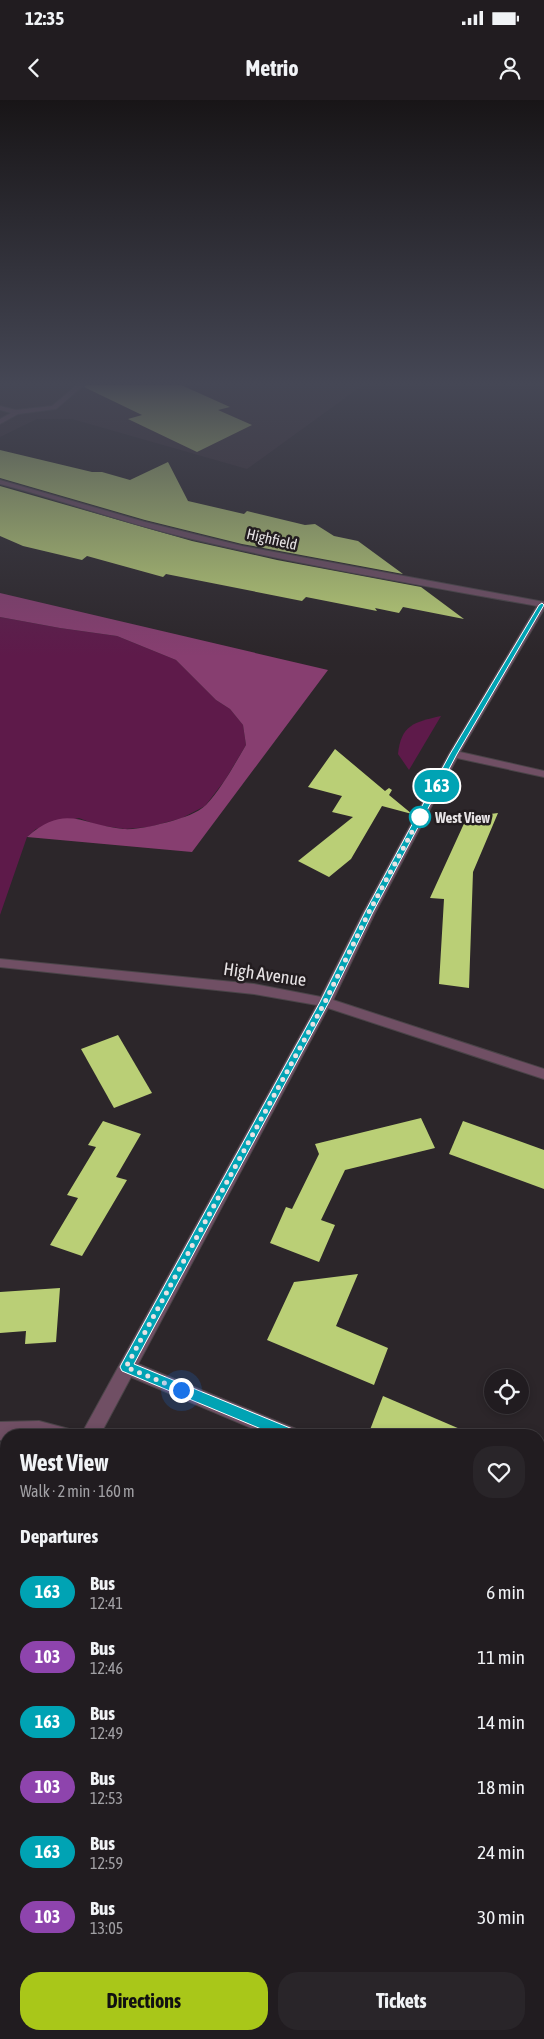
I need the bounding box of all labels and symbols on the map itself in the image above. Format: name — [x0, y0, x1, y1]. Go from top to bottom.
street label: Highfield — [245, 525, 299, 553]
line badge: 163 — [408, 770, 466, 802]
marker: West View — [409, 806, 431, 828]
place label: West View — [434, 809, 490, 826]
street label: High Avenue — [222, 958, 308, 990]
your location — [169, 1378, 194, 1403]

